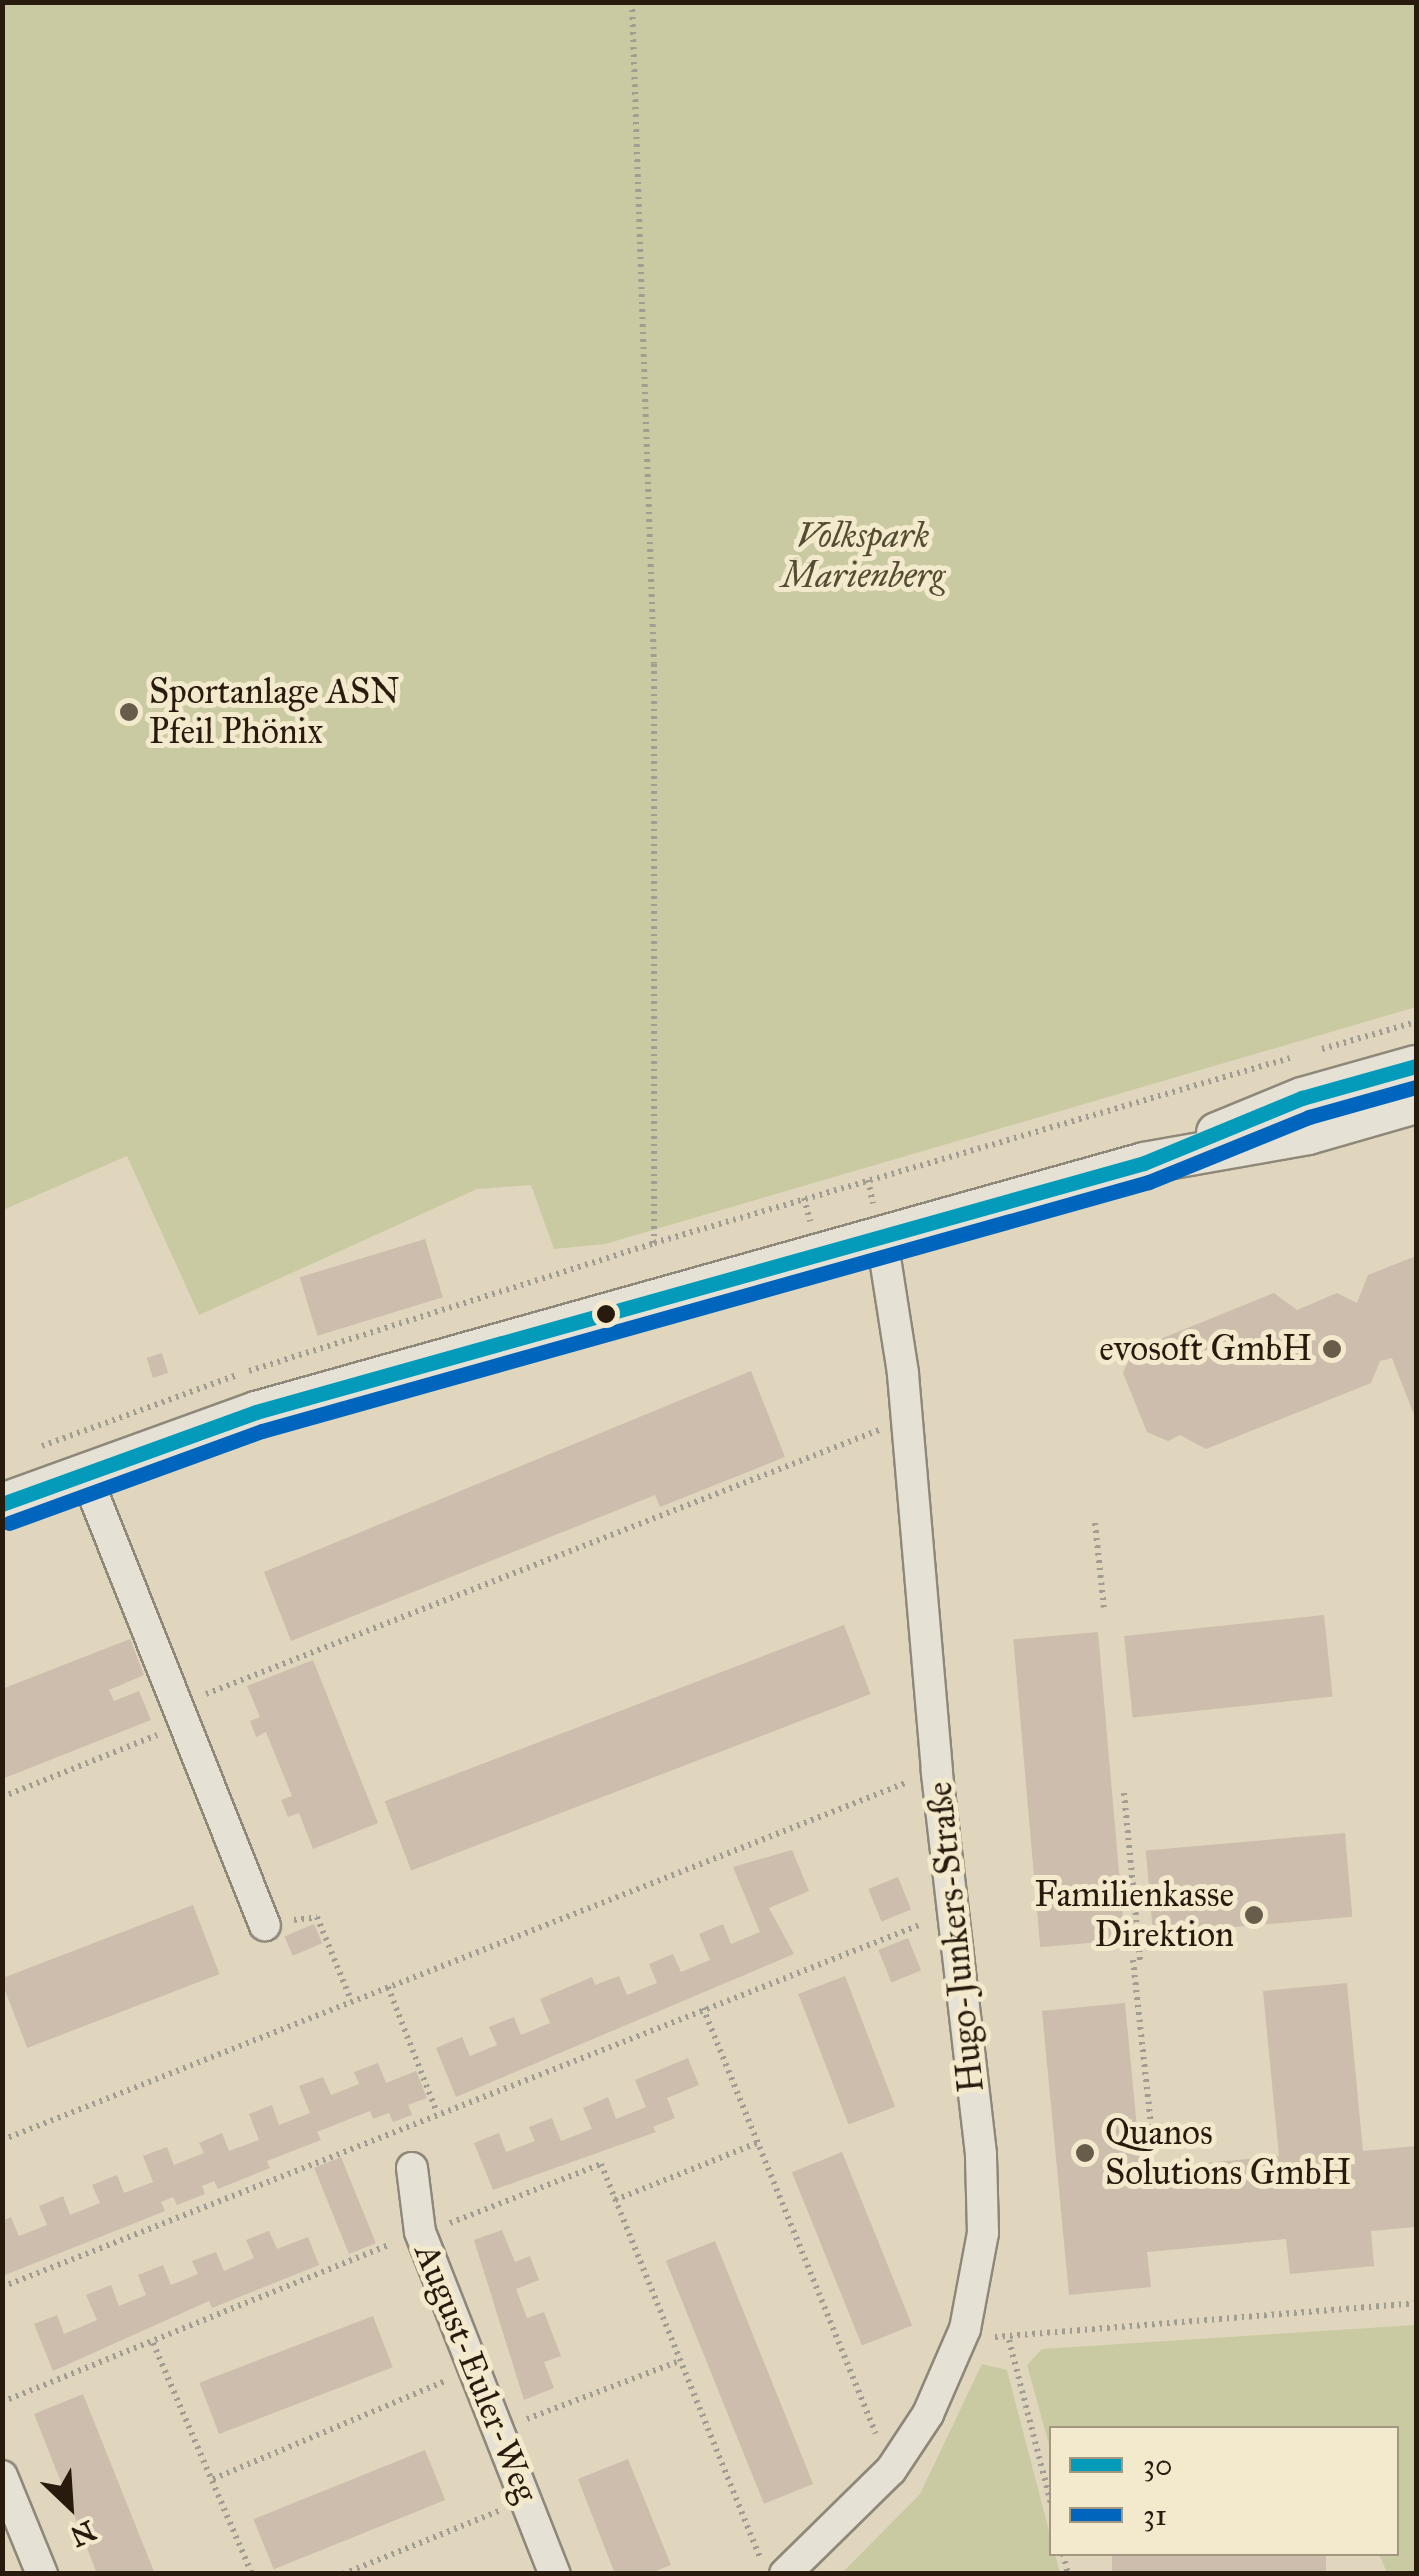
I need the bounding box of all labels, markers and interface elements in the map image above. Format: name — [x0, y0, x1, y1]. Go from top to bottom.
park label: Volkspark Marienberg — [782, 515, 944, 597]
place label: Sportanlage ASN Pfeil Phönix — [149, 671, 400, 753]
marker: Sportanlage ASN Pfeil Phönix — [118, 701, 140, 723]
unlabelled marker — [596, 1304, 616, 1324]
place label: evosoft GmbH — [1099, 1328, 1312, 1370]
marker: evosoft GmbH — [1321, 1338, 1343, 1360]
street label: Hugo-Junkers-Straße — [919, 1780, 993, 2094]
place label: Familienkasse Direktion — [1035, 1874, 1234, 1956]
marker: Familienkasse Direktion — [1243, 1904, 1265, 1926]
place label: Quanos Solutions GmbH — [1105, 2112, 1351, 2194]
marker: Quanos Solutions GmbH — [1074, 2142, 1096, 2164]
street label: August-Euler-Weg — [405, 2238, 547, 2508]
legend — [1049, 2426, 1399, 2556]
text: 30 — [1143, 2447, 1172, 2483]
north arrow — [20, 2456, 120, 2556]
text: 31 — [1143, 2497, 1167, 2533]
text: N — [65, 2513, 101, 2555]

